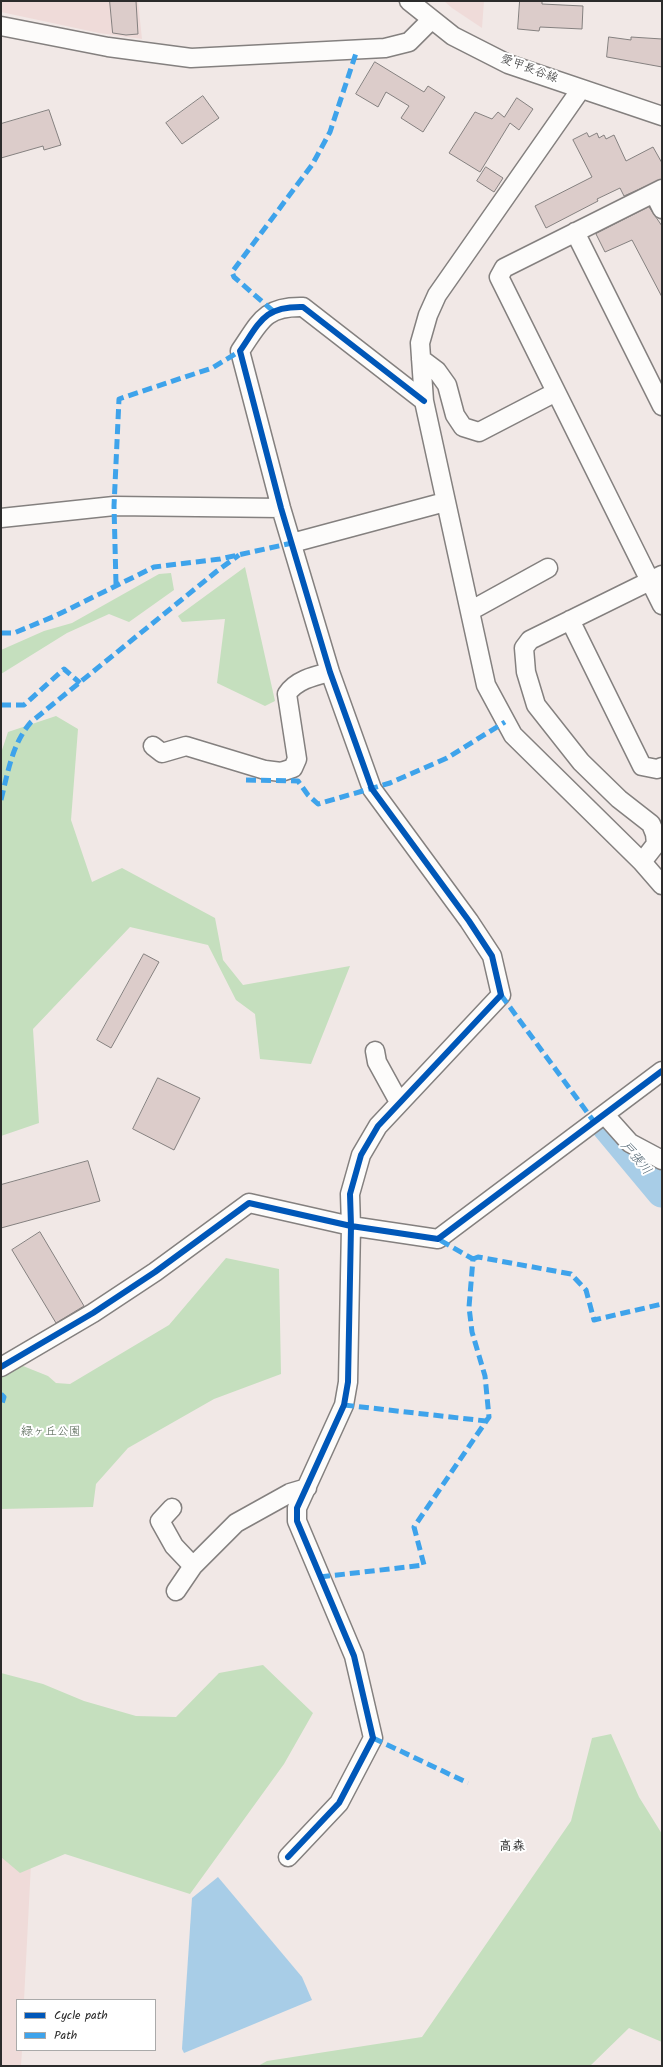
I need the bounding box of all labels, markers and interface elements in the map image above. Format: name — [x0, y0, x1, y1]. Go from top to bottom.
street label: 愛甲長谷線 — [498, 53, 560, 87]
water label: 戸張川 — [616, 1139, 654, 1179]
park label: 緑ヶ丘公園 — [21, 1426, 81, 1440]
district label: 高森 — [499, 1840, 525, 1856]
legend — [16, 1999, 156, 2051]
text: Cycle path — [54, 2006, 108, 2025]
text: Path — [54, 2026, 77, 2045]

